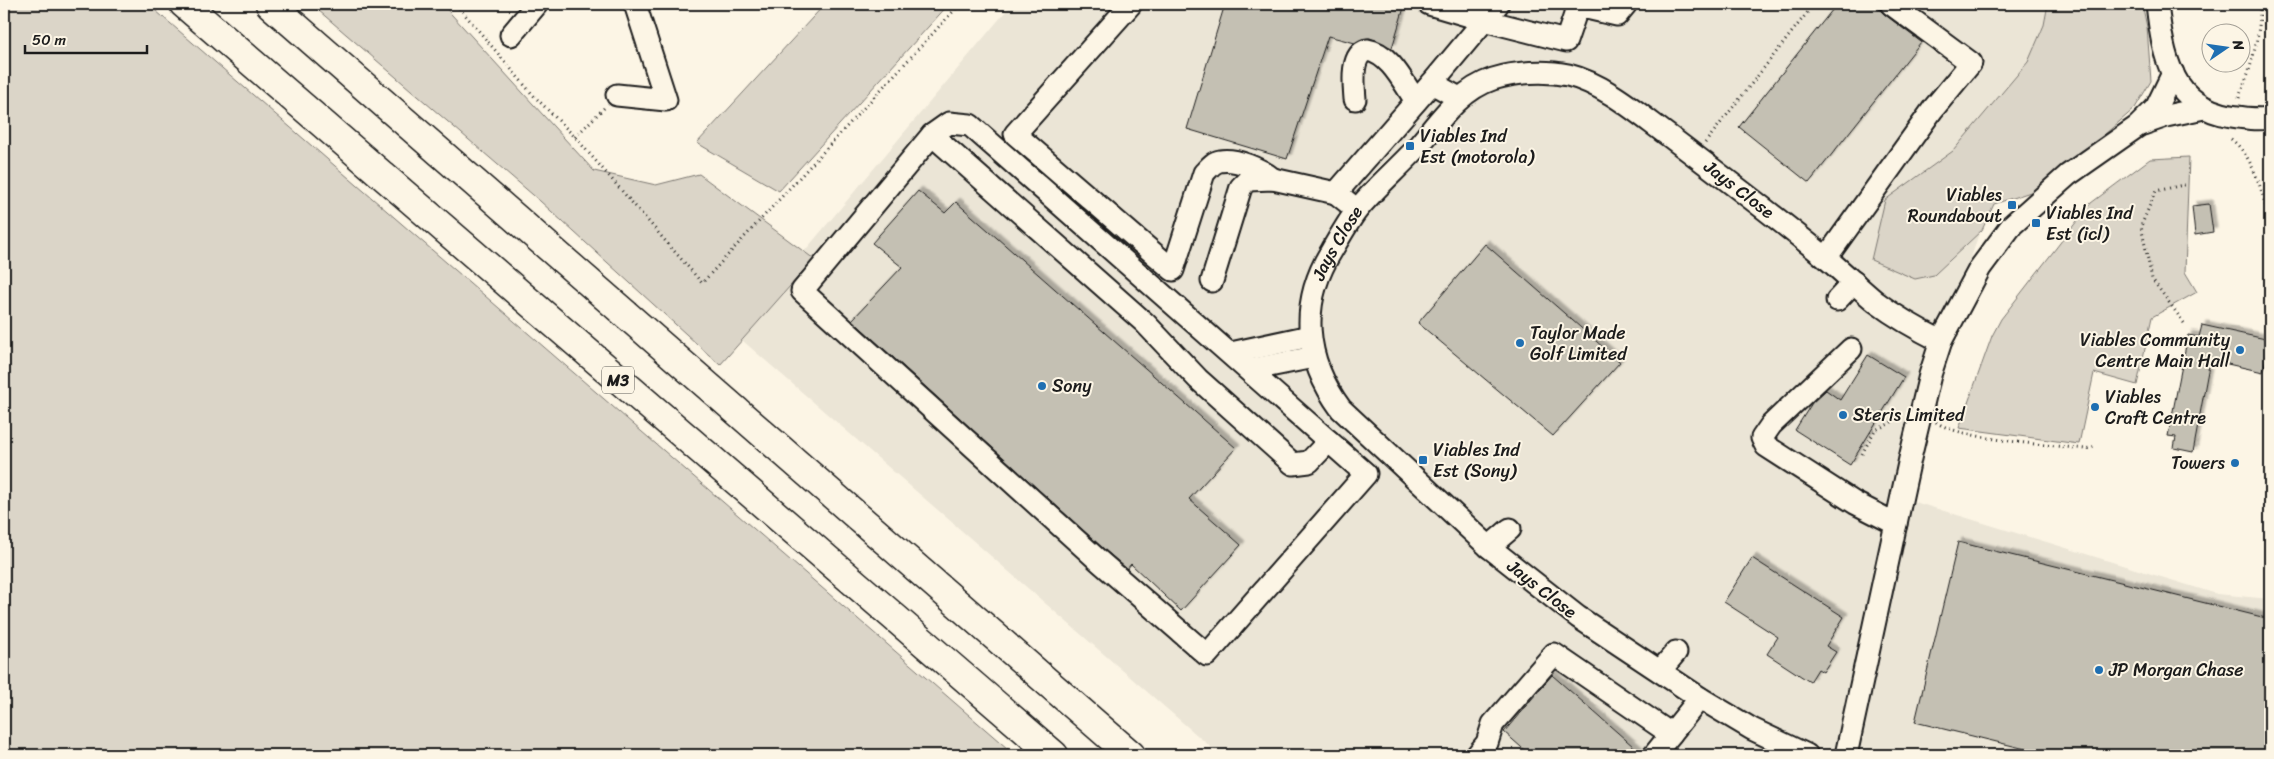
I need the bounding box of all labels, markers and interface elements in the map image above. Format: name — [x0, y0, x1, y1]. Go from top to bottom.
scale bar — [25, 22, 148, 54]
north arrow — [2202, 22, 2252, 72]
text: 50 m — [32, 27, 67, 53]
text: N — [2225, 37, 2252, 53]
place label: Viables Ind Est (motorola) — [1420, 120, 1536, 173]
marker: Viables Ind Est (motorola) — [1404, 140, 1416, 152]
street label: Jays Close — [1696, 151, 1782, 227]
place label: Viables Roundabout — [1908, 179, 2003, 232]
place label: Viables Ind Est (icl) — [2046, 197, 2134, 250]
street label: Jays Close — [1302, 198, 1371, 286]
marker: Viables Roundabout — [2006, 199, 2018, 211]
marker: Viables Ind Est (icl) — [2030, 217, 2042, 229]
place label: Taylor Made Golf Limited — [1530, 317, 1628, 370]
place label: Viables Community Centre Main Hall — [2080, 324, 2231, 377]
marker: Taylor Made Golf Limited — [1514, 337, 1526, 349]
marker: Viables Community Centre Main Hall — [2234, 344, 2246, 356]
road number: M3 — [602, 366, 634, 394]
place label: Sony — [1052, 370, 1092, 402]
marker: Sony — [1036, 380, 1048, 392]
place label: Viables Craft Centre — [2105, 381, 2206, 434]
place label: Steris Limited — [1853, 399, 1966, 431]
marker: Viables Craft Centre — [2089, 401, 2101, 413]
marker: Steris Limited — [1837, 409, 1849, 421]
place label: Viables Ind Est (Sony) — [1433, 434, 1521, 487]
place label: Towers — [2171, 447, 2226, 479]
marker: Viables Ind Est (Sony) — [1417, 454, 1429, 466]
marker: Towers — [2229, 457, 2241, 469]
street label: Jays Close — [1499, 550, 1585, 627]
place label: JP Morgan Chase — [2108, 654, 2244, 686]
marker: JP Morgan Chase — [2093, 664, 2105, 676]

